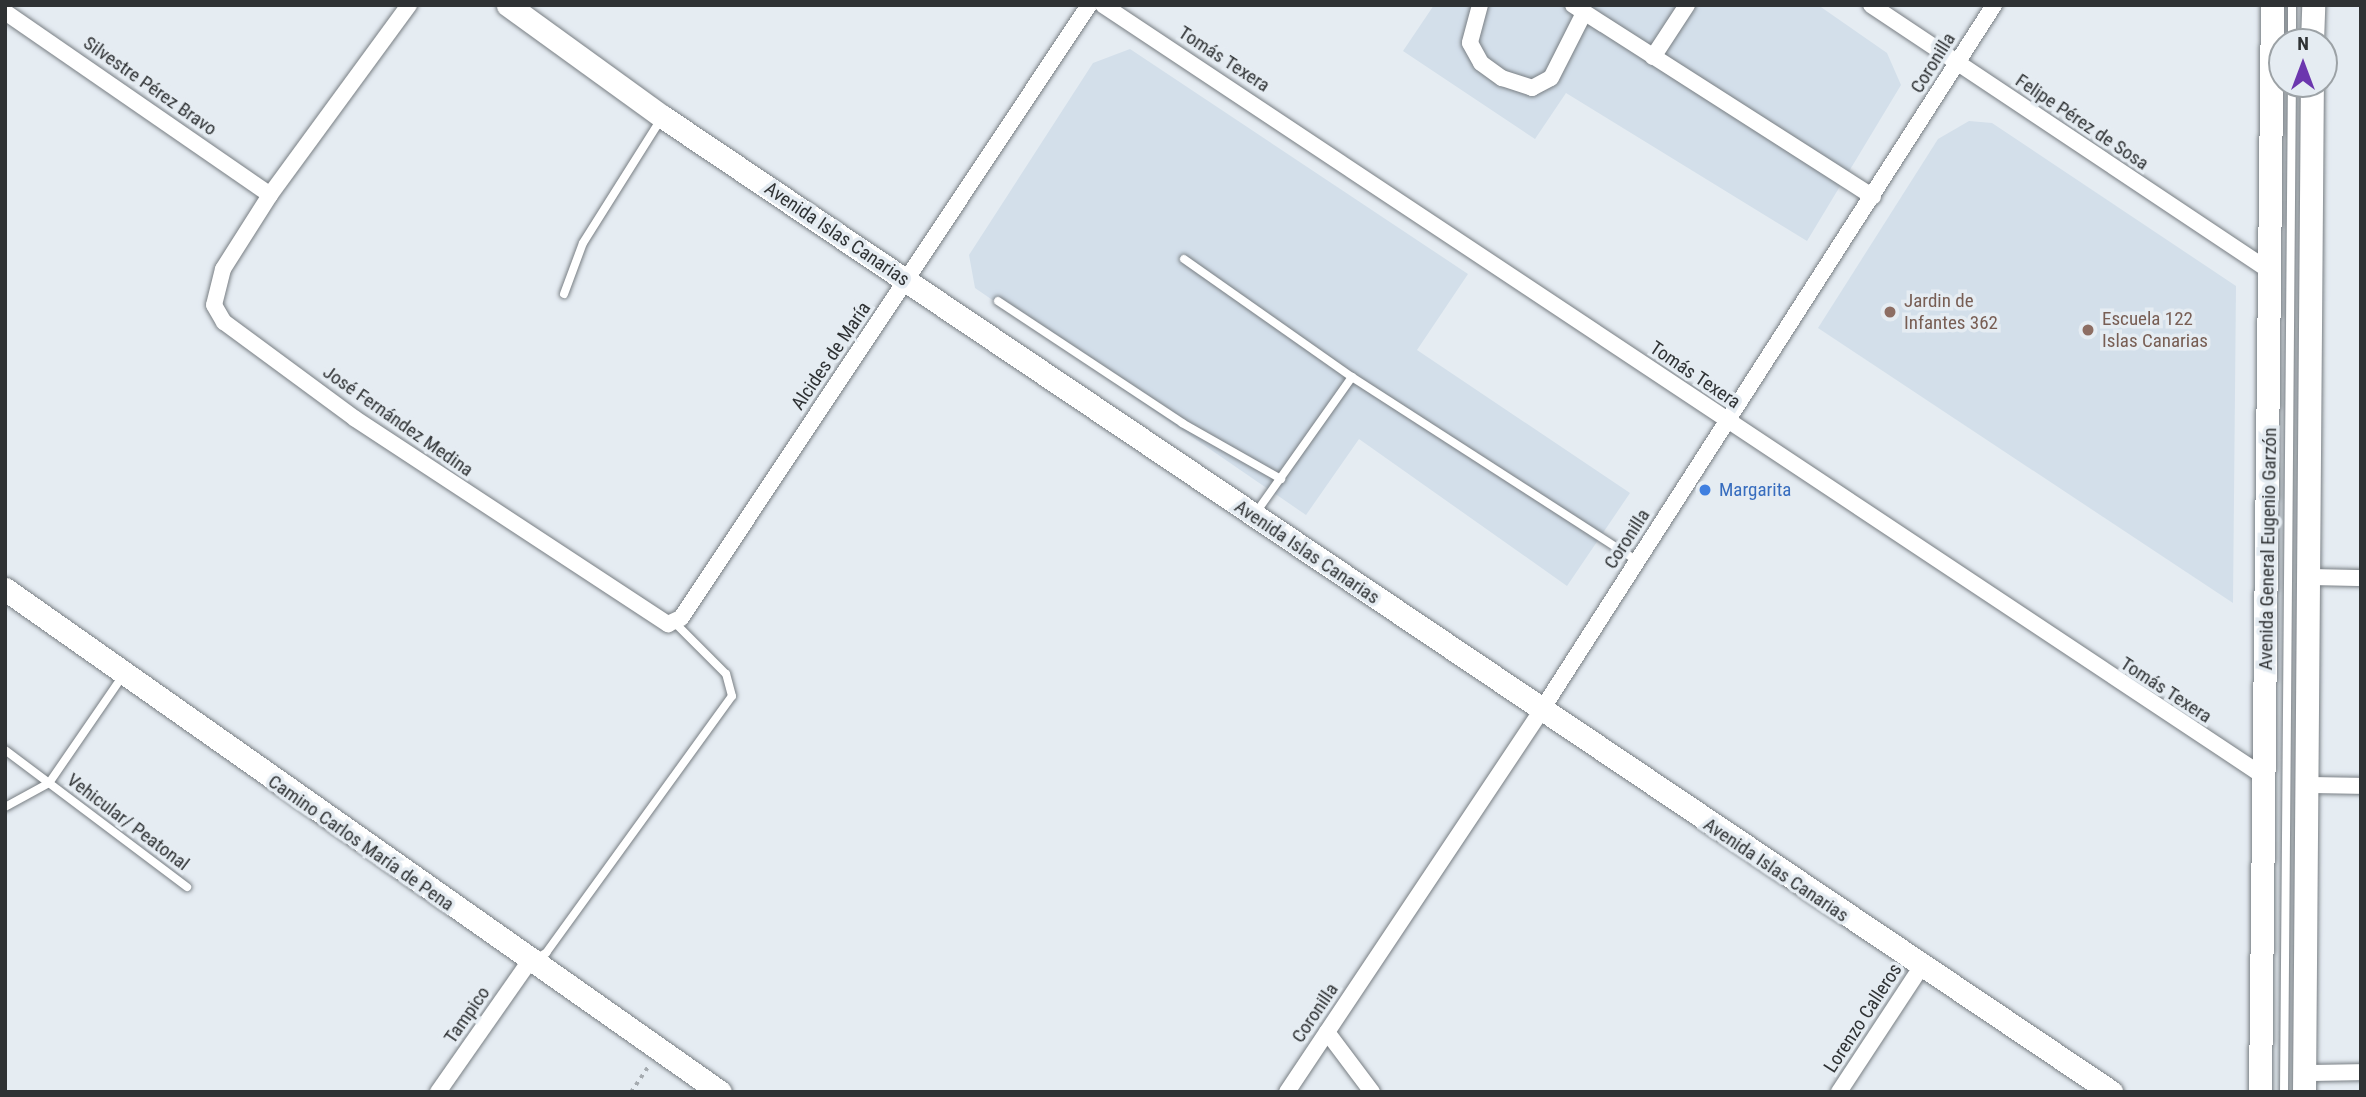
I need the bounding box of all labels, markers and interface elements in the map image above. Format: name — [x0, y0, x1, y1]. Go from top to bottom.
street label: Tomás Texera — [1174, 21, 1274, 97]
north arrow — [2268, 28, 2338, 98]
street label: Coronilla — [1906, 29, 1960, 97]
street label: Silvestre Pérez Bravo — [79, 32, 221, 140]
text: N — [2297, 32, 2309, 55]
street label: Felipe Pérez de Sosa — [2011, 69, 2153, 175]
street label: Avenida Islas Canarias — [760, 177, 914, 291]
place label: Jardin de Infantes 362 — [1904, 290, 1998, 334]
street label: Alcides de María — [787, 298, 875, 414]
marker: Jardin de Infantes 362 — [1882, 304, 1898, 320]
place label: Escuela 122 Islas Canarias — [2102, 308, 2208, 352]
marker: Escuela 122 Islas Canarias — [2080, 322, 2096, 338]
street label: Tomás Texera — [1645, 336, 1745, 414]
street label: José Fernández Medina — [318, 361, 478, 481]
street label: Avenida General Eugenio Garzón — [2254, 428, 2282, 670]
place label: Margarita — [1719, 479, 1791, 501]
marker: Margarita — [1697, 482, 1713, 498]
street label: Avenida Islas Canarias — [1230, 495, 1384, 609]
street label: Coronilla — [1599, 505, 1655, 573]
street label: Tomás Texera — [2116, 652, 2216, 728]
street label: Vehicular/ Peatonal — [62, 769, 194, 875]
street label: Camino Carlos María de Pena — [264, 770, 458, 916]
street label: Avenida Islas Canarias — [1699, 813, 1853, 927]
street label: Lorenzo Calleros — [1819, 959, 1907, 1077]
street label: Coronilla — [1287, 979, 1343, 1047]
street label: Tampico — [439, 982, 495, 1048]

